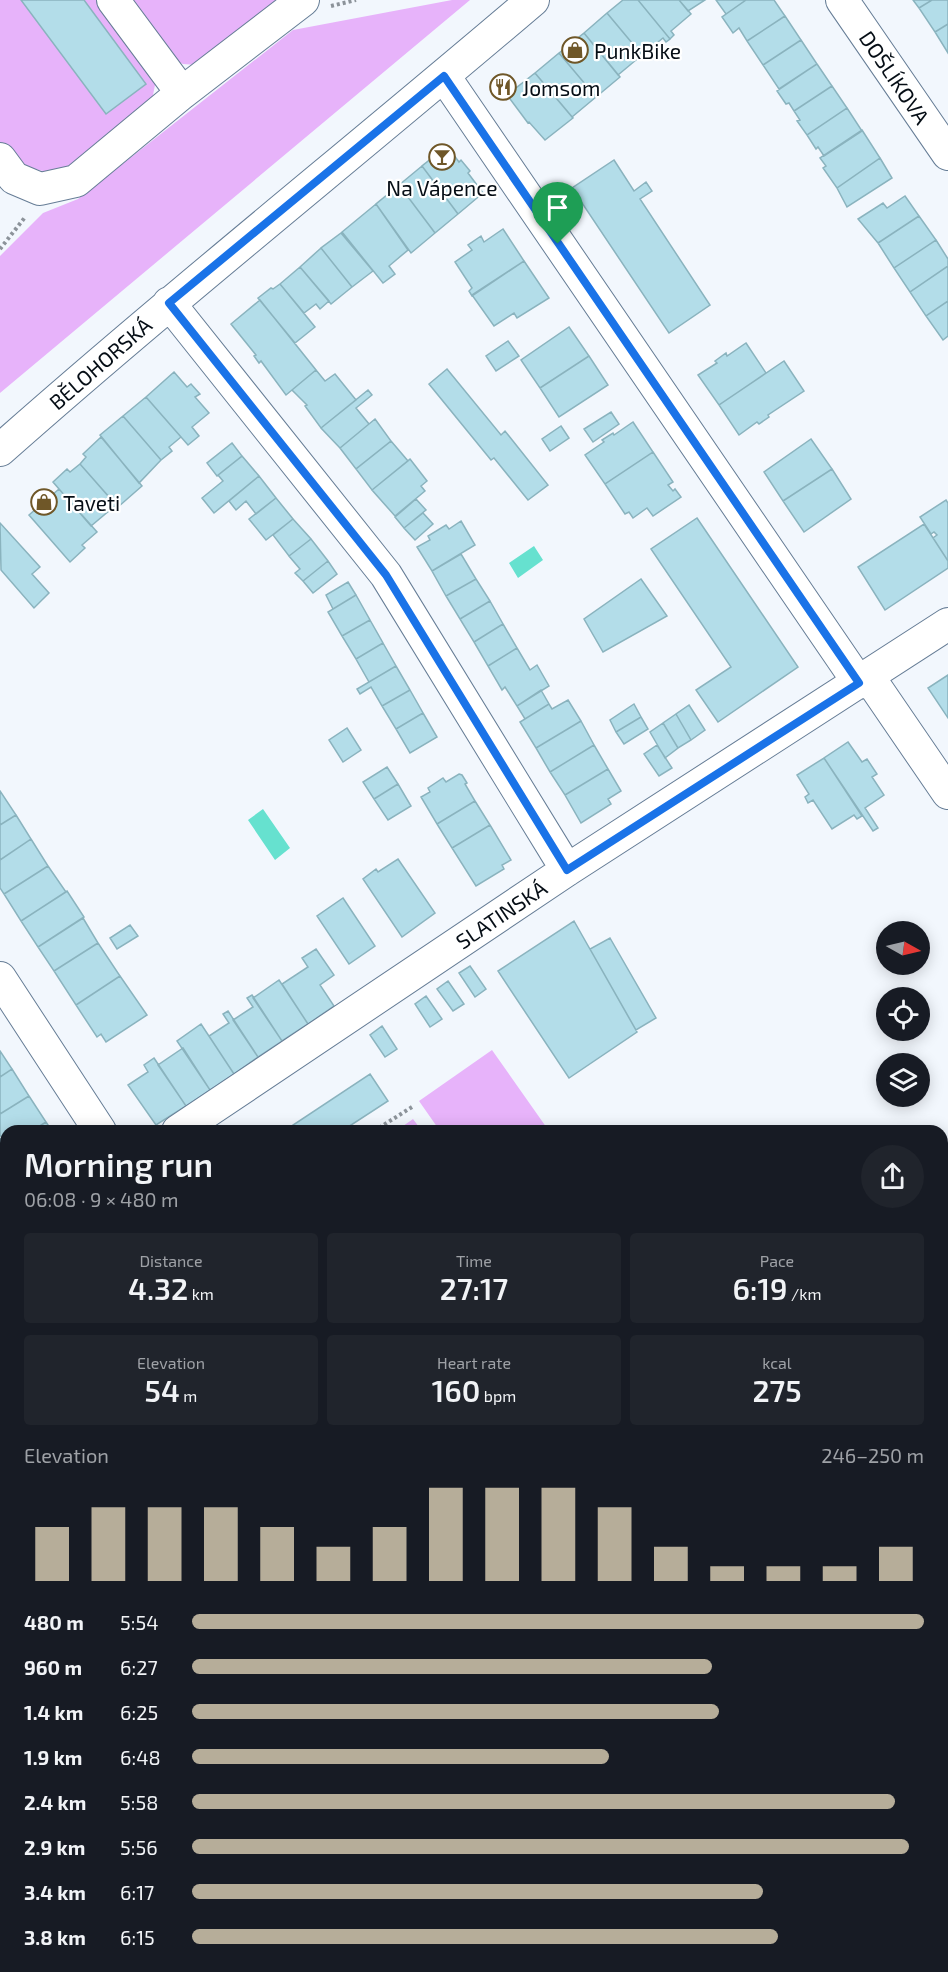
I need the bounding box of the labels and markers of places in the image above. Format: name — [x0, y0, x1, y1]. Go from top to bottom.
shop icon: PunkBike — [560, 35, 590, 65]
place label: PunkBike — [594, 38, 681, 63]
restaurant icon: Jomsom — [488, 72, 518, 102]
place label: Jomsom — [522, 75, 600, 100]
bar icon: Na Vápence — [427, 142, 457, 172]
place label: Na Vápence — [386, 175, 498, 200]
pin — [532, 182, 583, 244]
shop icon: Taveti — [29, 487, 59, 517]
place label: Taveti — [63, 490, 120, 515]

